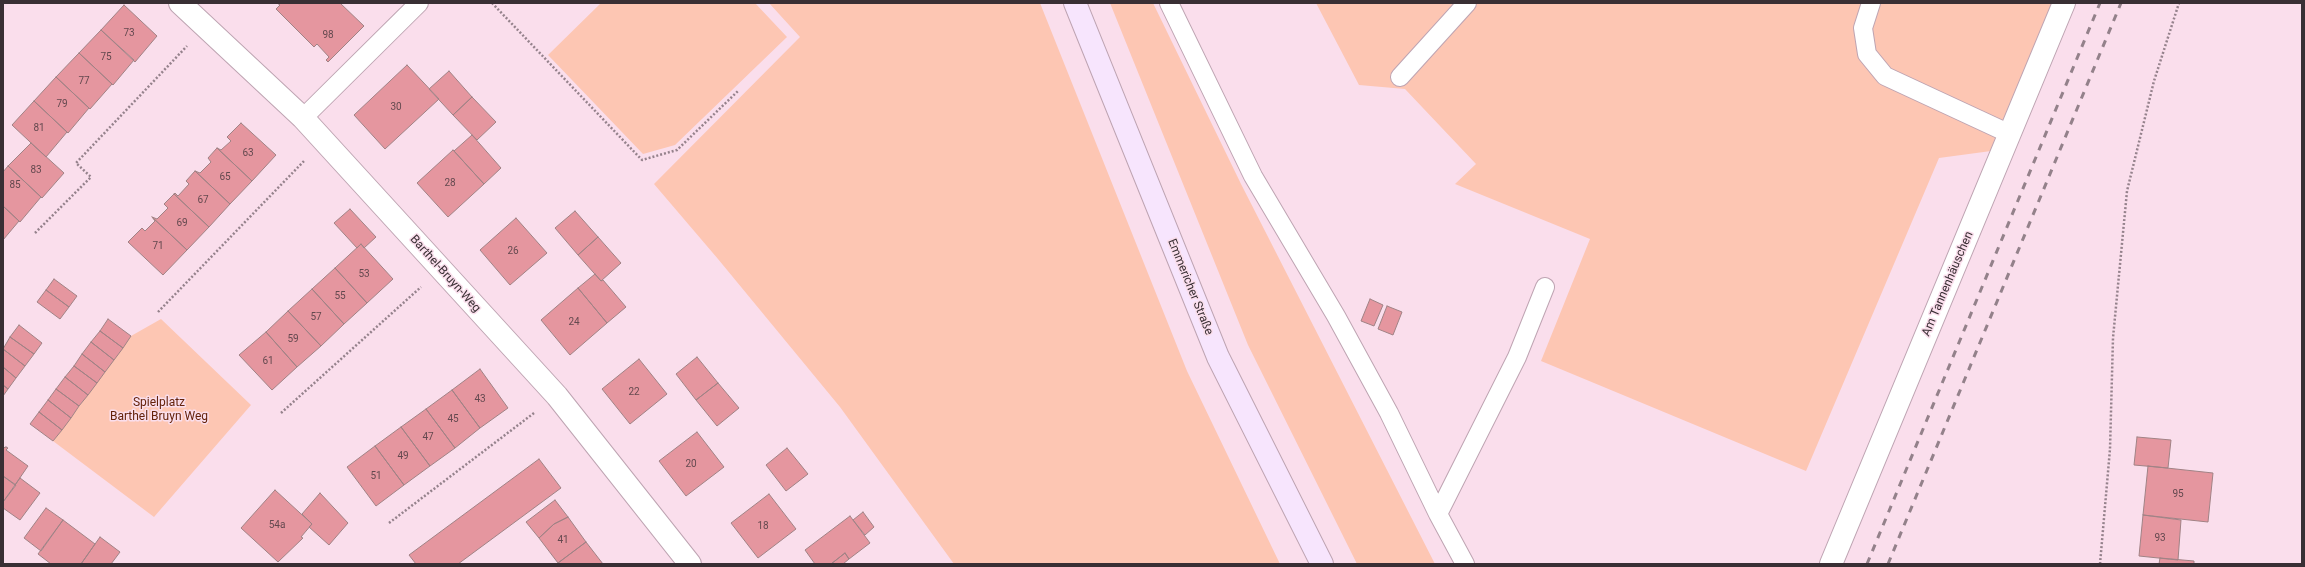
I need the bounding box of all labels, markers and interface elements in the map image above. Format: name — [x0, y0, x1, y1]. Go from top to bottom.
house number: 73 — [123, 27, 135, 39]
house number: 98 — [322, 29, 334, 41]
house number: 75 — [100, 51, 112, 63]
house number: 77 — [78, 75, 90, 87]
house number: 79 — [56, 98, 68, 110]
house number: 30 — [390, 101, 402, 113]
house number: 81 — [33, 122, 45, 134]
house number: 63 — [242, 147, 254, 159]
house number: 83 — [30, 164, 42, 176]
house number: 65 — [219, 171, 231, 183]
house number: 28 — [444, 177, 456, 189]
house number: 85 — [9, 179, 21, 191]
house number: 67 — [197, 194, 209, 206]
house number: 69 — [176, 217, 188, 229]
street label: Am Tannenhäuschen — [1919, 229, 1977, 339]
street label: Barthel-Bruyn-Weg — [407, 232, 483, 316]
street label: Emmericher Straße — [1164, 237, 1216, 337]
house number: 71 — [152, 240, 164, 252]
house number: 26 — [507, 245, 519, 257]
house number: 53 — [358, 268, 370, 280]
house number: 55 — [334, 290, 346, 302]
house number: 57 — [310, 311, 322, 323]
house number: 24 — [568, 316, 580, 328]
house number: 59 — [287, 333, 299, 345]
house number: 61 — [262, 355, 274, 367]
house number: 22 — [628, 386, 640, 398]
house number: 43 — [474, 393, 486, 405]
park label: Spielplatz Barthel Bruyn Weg — [110, 396, 208, 424]
house number: 45 — [447, 413, 459, 425]
house number: 47 — [422, 431, 434, 443]
house number: 49 — [397, 450, 409, 462]
house number: 20 — [685, 458, 697, 470]
house number: 51 — [370, 470, 382, 482]
house number: 95 — [2172, 488, 2184, 500]
house number: 54a — [269, 519, 285, 531]
house number: 18 — [757, 520, 769, 532]
house number: 93 — [2154, 532, 2166, 544]
house number: 41 — [557, 534, 569, 546]

